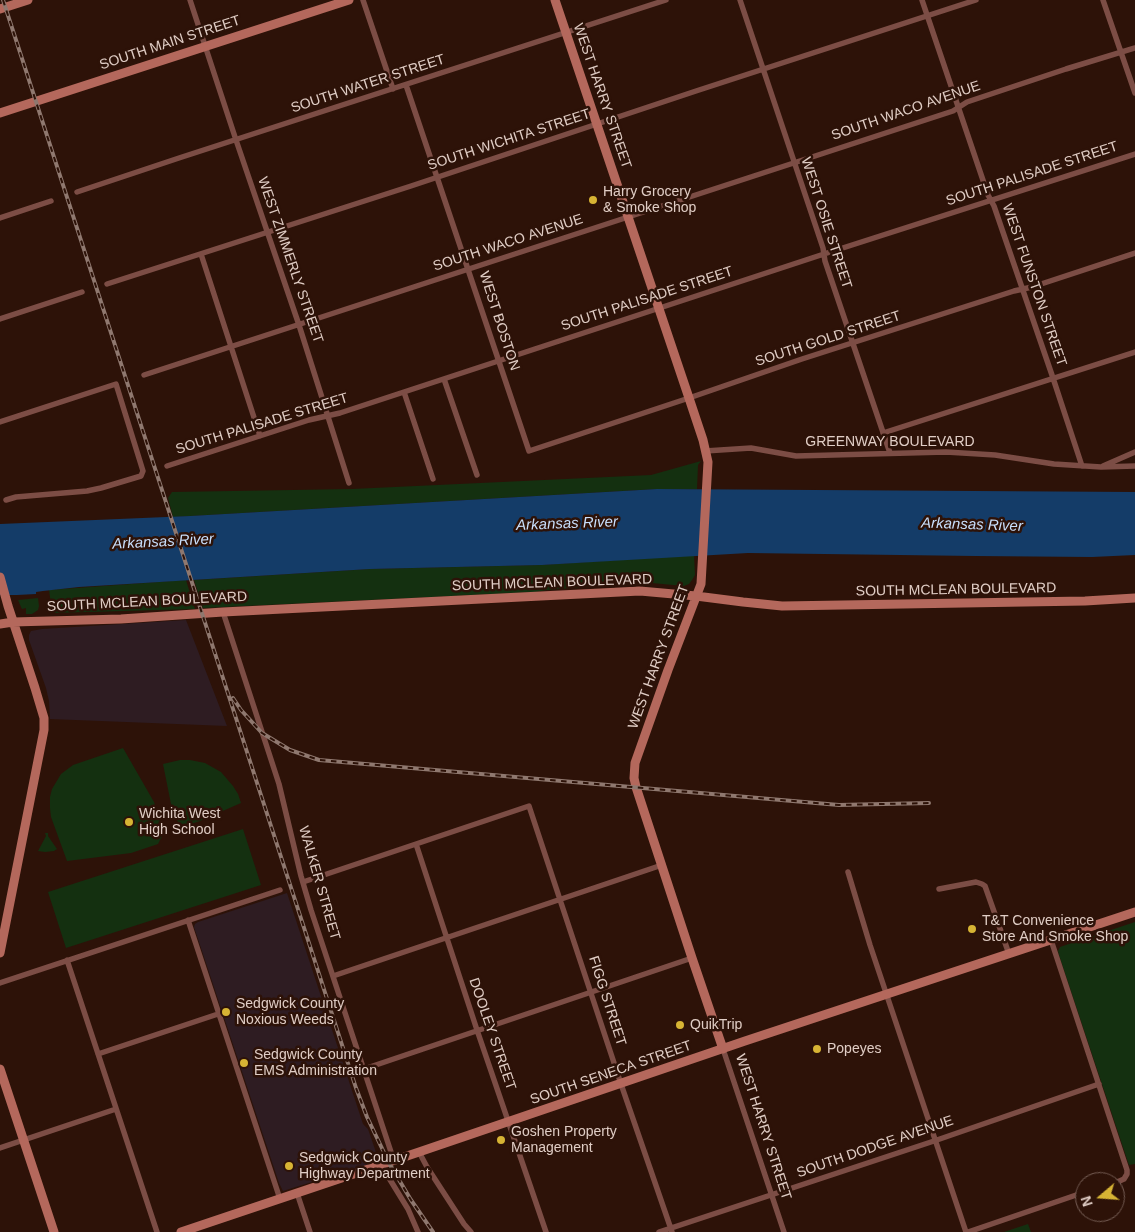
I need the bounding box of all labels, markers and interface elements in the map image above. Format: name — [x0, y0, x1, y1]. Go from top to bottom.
street label: SOUTH MAIN STREET — [97, 12, 243, 74]
street label: WEST HARRY STREET — [569, 21, 635, 171]
street label: SOUTH WATER STREET — [289, 51, 447, 117]
street label: SOUTH WACO AVENUE — [829, 78, 983, 144]
street label: SOUTH WICHITA STREET — [426, 106, 592, 174]
street label: SOUTH PALISADE STREET — [944, 138, 1120, 210]
street label: WEST OSIE STREET — [797, 155, 855, 291]
street label: WEST ZIMMERLY STREET — [254, 175, 326, 345]
place label: Harry Grocery & Smoke Shop — [603, 184, 696, 216]
marker: Harry Grocery & Smoke Shop — [587, 194, 599, 206]
street label: WEST FUNSTON STREET — [998, 201, 1070, 369]
street label: SOUTH WACO AVENUE — [431, 211, 585, 275]
street label: SOUTH PALISADE STREET — [559, 263, 735, 335]
street label: WEST BOSTON — [475, 269, 523, 373]
street label: SOUTH GOLD STREET — [753, 308, 903, 370]
street label: SOUTH PALISADE STREET — [174, 390, 350, 458]
street label: GREENWAY BOULEVARD — [805, 434, 975, 450]
water label: Arkansas River — [516, 513, 618, 535]
water label: Arkansas River — [921, 514, 1023, 536]
water label: Arkansas River — [112, 530, 214, 554]
street label: SOUTH MCLEAN BOULEVARD — [452, 571, 652, 595]
street label: SOUTH MCLEAN BOULEVARD — [856, 580, 1056, 600]
street label: WEST HARRY STREET — [625, 583, 693, 731]
street label: SOUTH MCLEAN BOULEVARD — [46, 588, 248, 616]
place label: Wichita West High School — [139, 806, 220, 839]
marker: Wichita West High School — [123, 816, 135, 828]
street label: WALKER STREET — [295, 824, 343, 942]
place label: T&T Convenience Store And Smoke Shop — [982, 913, 1128, 946]
marker: T&T Convenience Store And Smoke Shop — [966, 923, 978, 935]
street label: FIGG STREET — [585, 954, 629, 1048]
street label: DOOLEY STREET — [465, 976, 519, 1092]
place label: Sedgwick County Noxious Weeds — [236, 996, 344, 1028]
marker: Sedgwick County Noxious Weeds — [220, 1006, 232, 1018]
place label: QuikTrip — [690, 1017, 742, 1033]
marker: QuikTrip — [674, 1019, 686, 1031]
street label: SOUTH SENECA STREET — [528, 1037, 694, 1109]
place label: Popeyes — [827, 1041, 881, 1057]
marker: Popeyes — [811, 1043, 823, 1055]
place label: Sedgwick County EMS Administration — [254, 1047, 377, 1080]
street label: WEST HARRY STREET — [731, 1052, 795, 1202]
marker: Sedgwick County EMS Administration — [238, 1057, 250, 1069]
street label: SOUTH DODGE AVENUE — [794, 1112, 956, 1182]
place label: Goshen Property Management — [511, 1124, 617, 1156]
marker: Goshen Property Management — [495, 1134, 507, 1146]
place label: Sedgwick County Highway Department — [299, 1150, 430, 1182]
marker: Sedgwick County Highway Department — [283, 1160, 295, 1172]
north arrow — [1075, 1172, 1125, 1222]
text: N — [1078, 1194, 1096, 1209]

